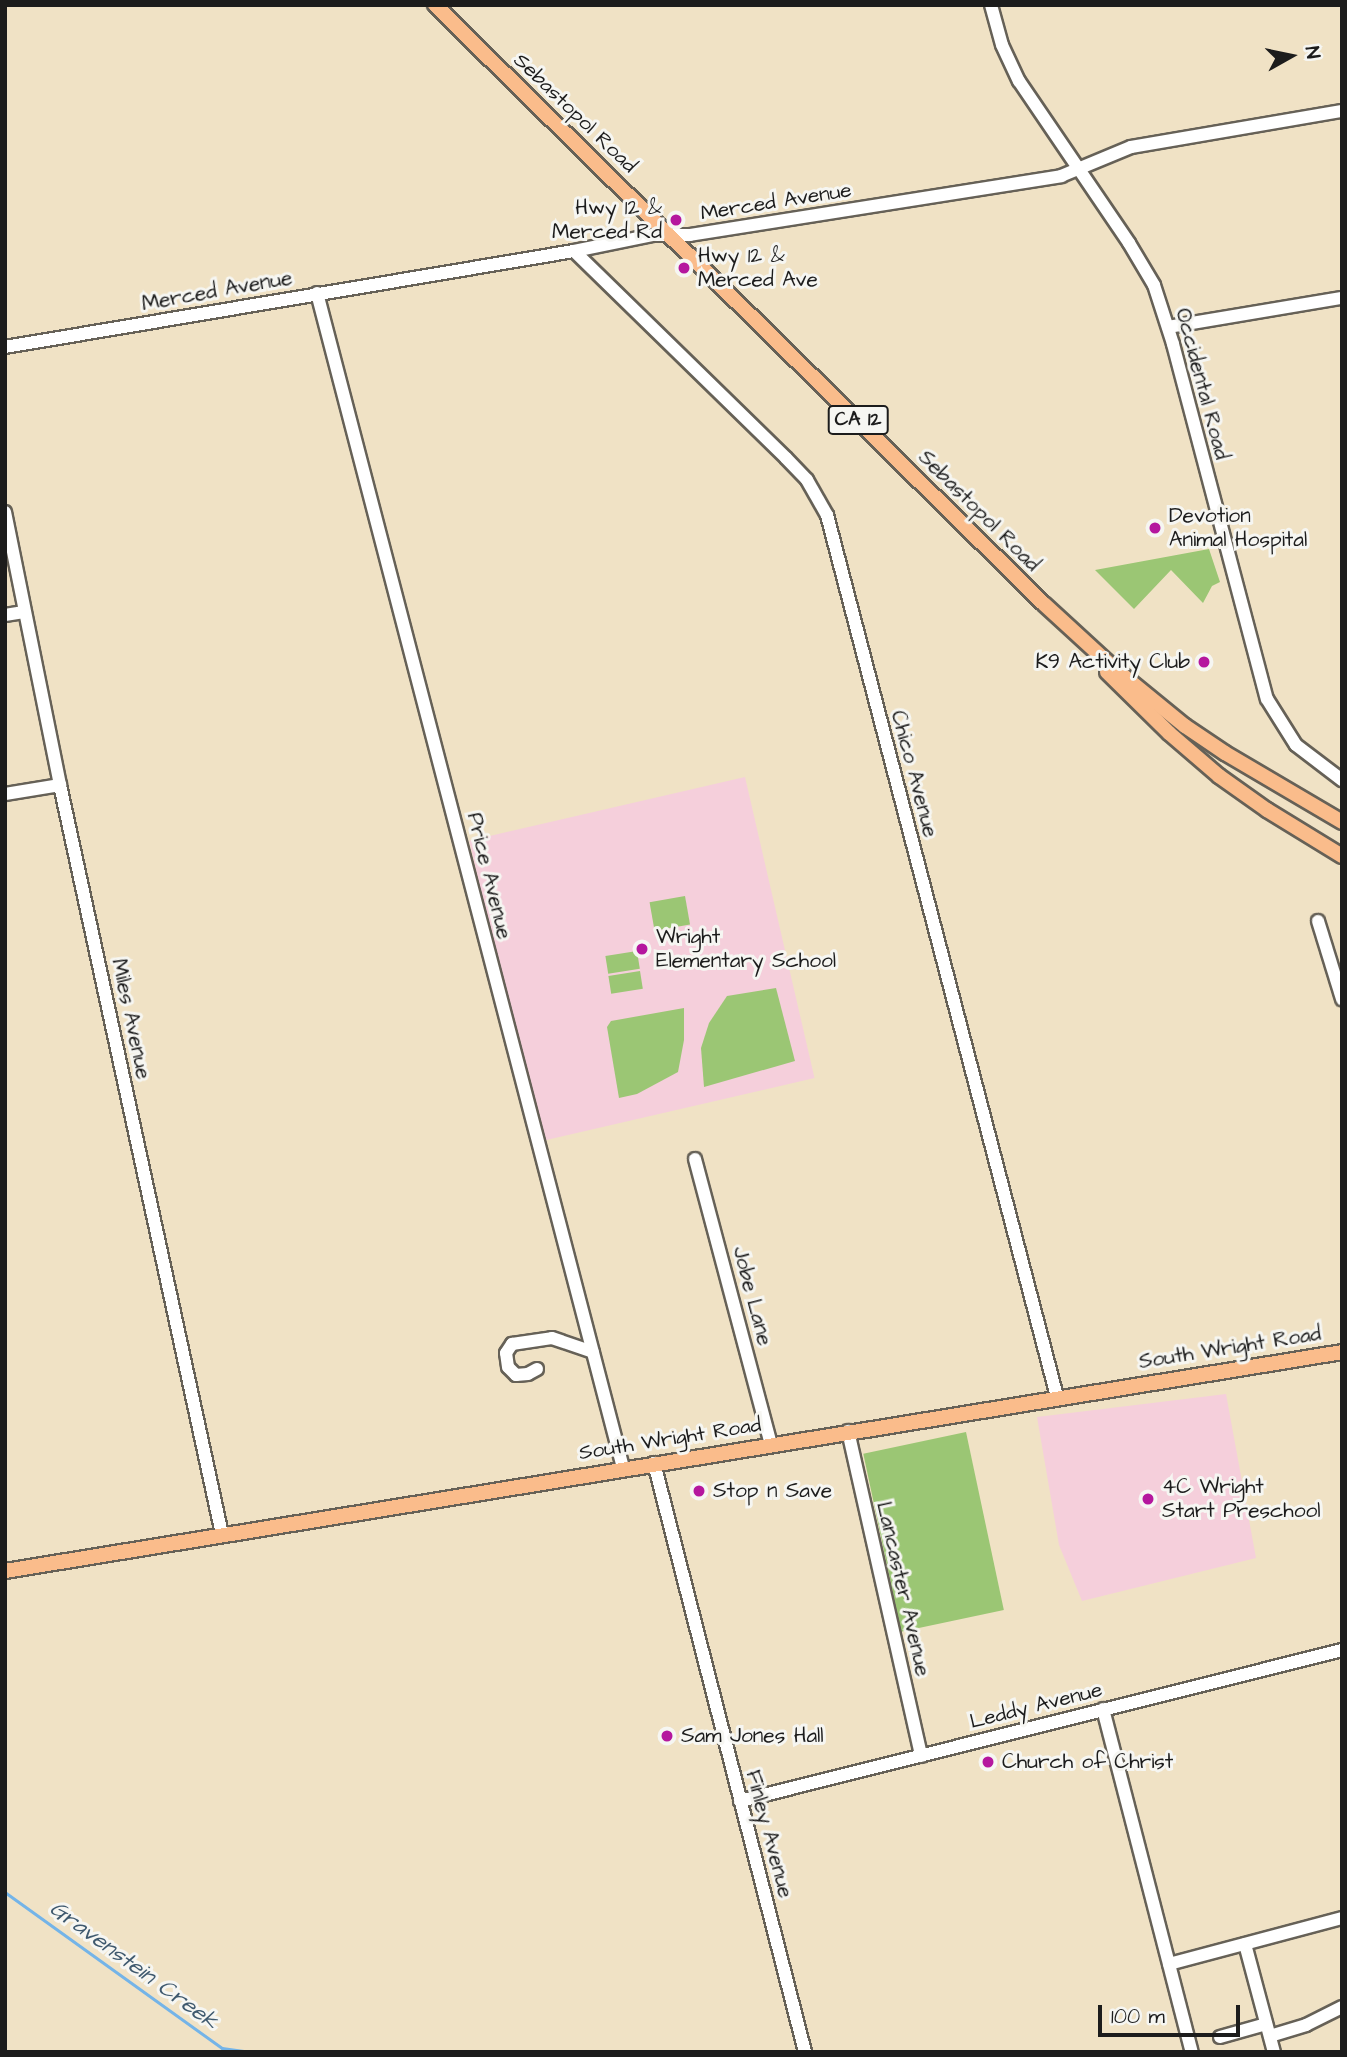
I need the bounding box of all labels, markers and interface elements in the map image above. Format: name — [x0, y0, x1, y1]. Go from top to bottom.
north arrow — [1256, 21, 1326, 91]
text: N — [1298, 45, 1327, 61]
street label: Sebastopol Road — [508, 48, 642, 178]
street label: Merced Avenue — [699, 178, 853, 226]
place label: Hwy 12 & Merced Rd — [552, 195, 662, 245]
marker: Hwy 12 & Merced Rd — [668, 212, 684, 228]
place label: Hwy 12 & Merced Ave — [698, 243, 818, 293]
marker: Hwy 12 & Merced Ave — [676, 260, 692, 276]
street label: Merced Avenue — [140, 265, 294, 317]
street label: Occidental Road — [1170, 306, 1234, 462]
road number: CA 12 — [826, 404, 890, 436]
street label: Sebastopol Road — [913, 445, 1045, 577]
place label: Devotion Animal Hospital — [1169, 503, 1307, 553]
marker: Devotion Animal Hospital — [1147, 520, 1163, 536]
place label: K9 Activity Club — [1035, 649, 1190, 675]
marker: K9 Activity Club — [1196, 654, 1212, 670]
street label: Chico Avenue — [885, 708, 943, 840]
street label: Price Avenue — [461, 810, 517, 942]
place label: Wright Elementary School — [656, 924, 836, 974]
marker: Wright Elementary School — [634, 941, 650, 957]
street label: Miles Avenue — [106, 957, 156, 1081]
street label: Jobe Lane — [727, 1244, 777, 1348]
street label: South Wright Road — [1137, 1321, 1323, 1375]
street label: South Wright Road — [577, 1412, 763, 1466]
place label: 4C Wright Start Preschool — [1162, 1474, 1321, 1524]
place label: Stop n Save — [713, 1478, 832, 1504]
marker: Stop n Save — [691, 1483, 707, 1499]
marker: 4C Wright Start Preschool — [1140, 1491, 1156, 1507]
street label: Lancaster Avenue — [871, 1499, 935, 1679]
street label: Leddy Avenue — [967, 1677, 1105, 1735]
place label: Sam Jones Hall — [681, 1723, 824, 1749]
marker: Sam Jones Hall — [659, 1728, 675, 1744]
place label: Church of Christ — [1002, 1749, 1173, 1775]
marker: Church of Christ — [980, 1754, 996, 1770]
street label: Finley Avenue — [740, 1767, 798, 1901]
water label: Gravenstein Creek — [44, 1895, 224, 2035]
scale bar — [1102, 1990, 1244, 2034]
text: 100 m — [1111, 2002, 1165, 2031]

